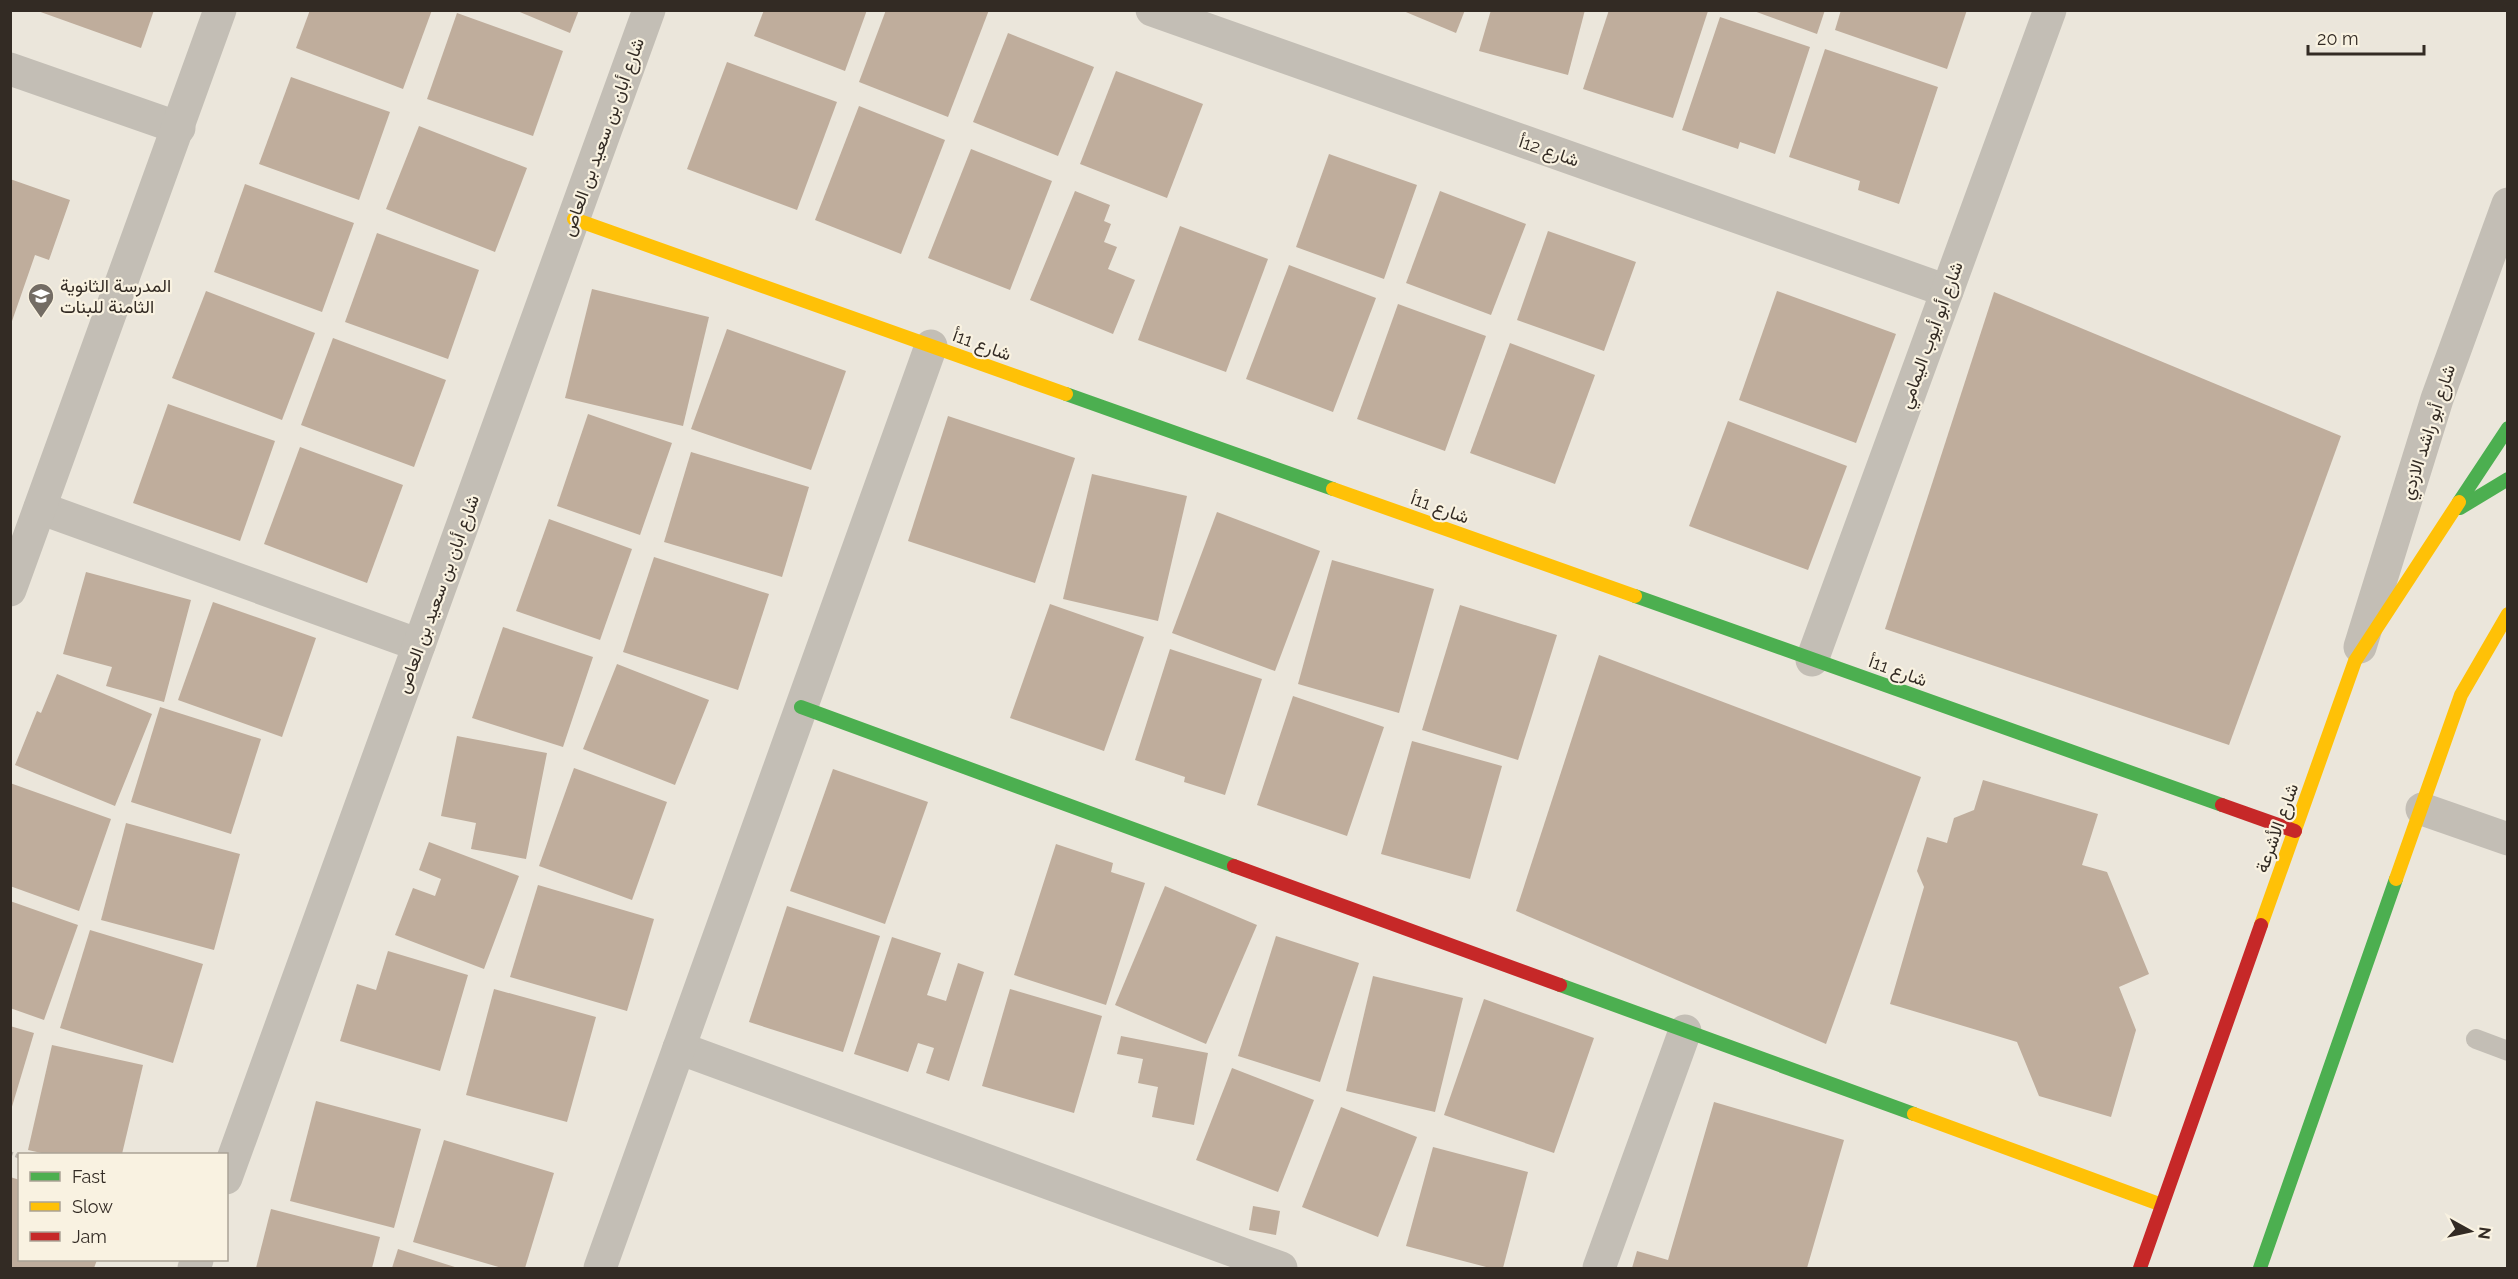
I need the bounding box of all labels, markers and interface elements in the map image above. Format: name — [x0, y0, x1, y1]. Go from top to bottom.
scale bar — [2308, 18, 2424, 56]
text: 20 m — [2317, 28, 2359, 49]
street label: شارع أبان بن سعيد بن العاص — [557, 35, 650, 240]
street label: شارع 12أ — [1516, 130, 1582, 172]
street label: شارع أبو أيوب اليمامي — [1894, 259, 1972, 413]
place label: المدرسة الثانوية الثامنة للبنات — [60, 275, 171, 317]
school or university icon: المدرسة الثانوية الثامنة للبنات — [26, 281, 56, 319]
street label: شارع 11أ — [950, 324, 1014, 367]
street label: شارع أبو راشد الازدي — [2396, 362, 2464, 504]
street label: شارع 11أ — [1408, 487, 1472, 530]
street label: شارع أبان بن سعيد بن العاص — [392, 492, 485, 697]
street label: شارع 11أ — [1866, 650, 1930, 693]
street label: شارع الأشرعة — [2251, 780, 2304, 876]
legend — [18, 1153, 228, 1261]
text: Fast — [72, 1166, 106, 1187]
text: Slow — [72, 1196, 113, 1217]
north arrow — [2440, 1201, 2500, 1261]
text: Jam — [72, 1226, 107, 1247]
text: N — [2474, 1226, 2495, 1240]

